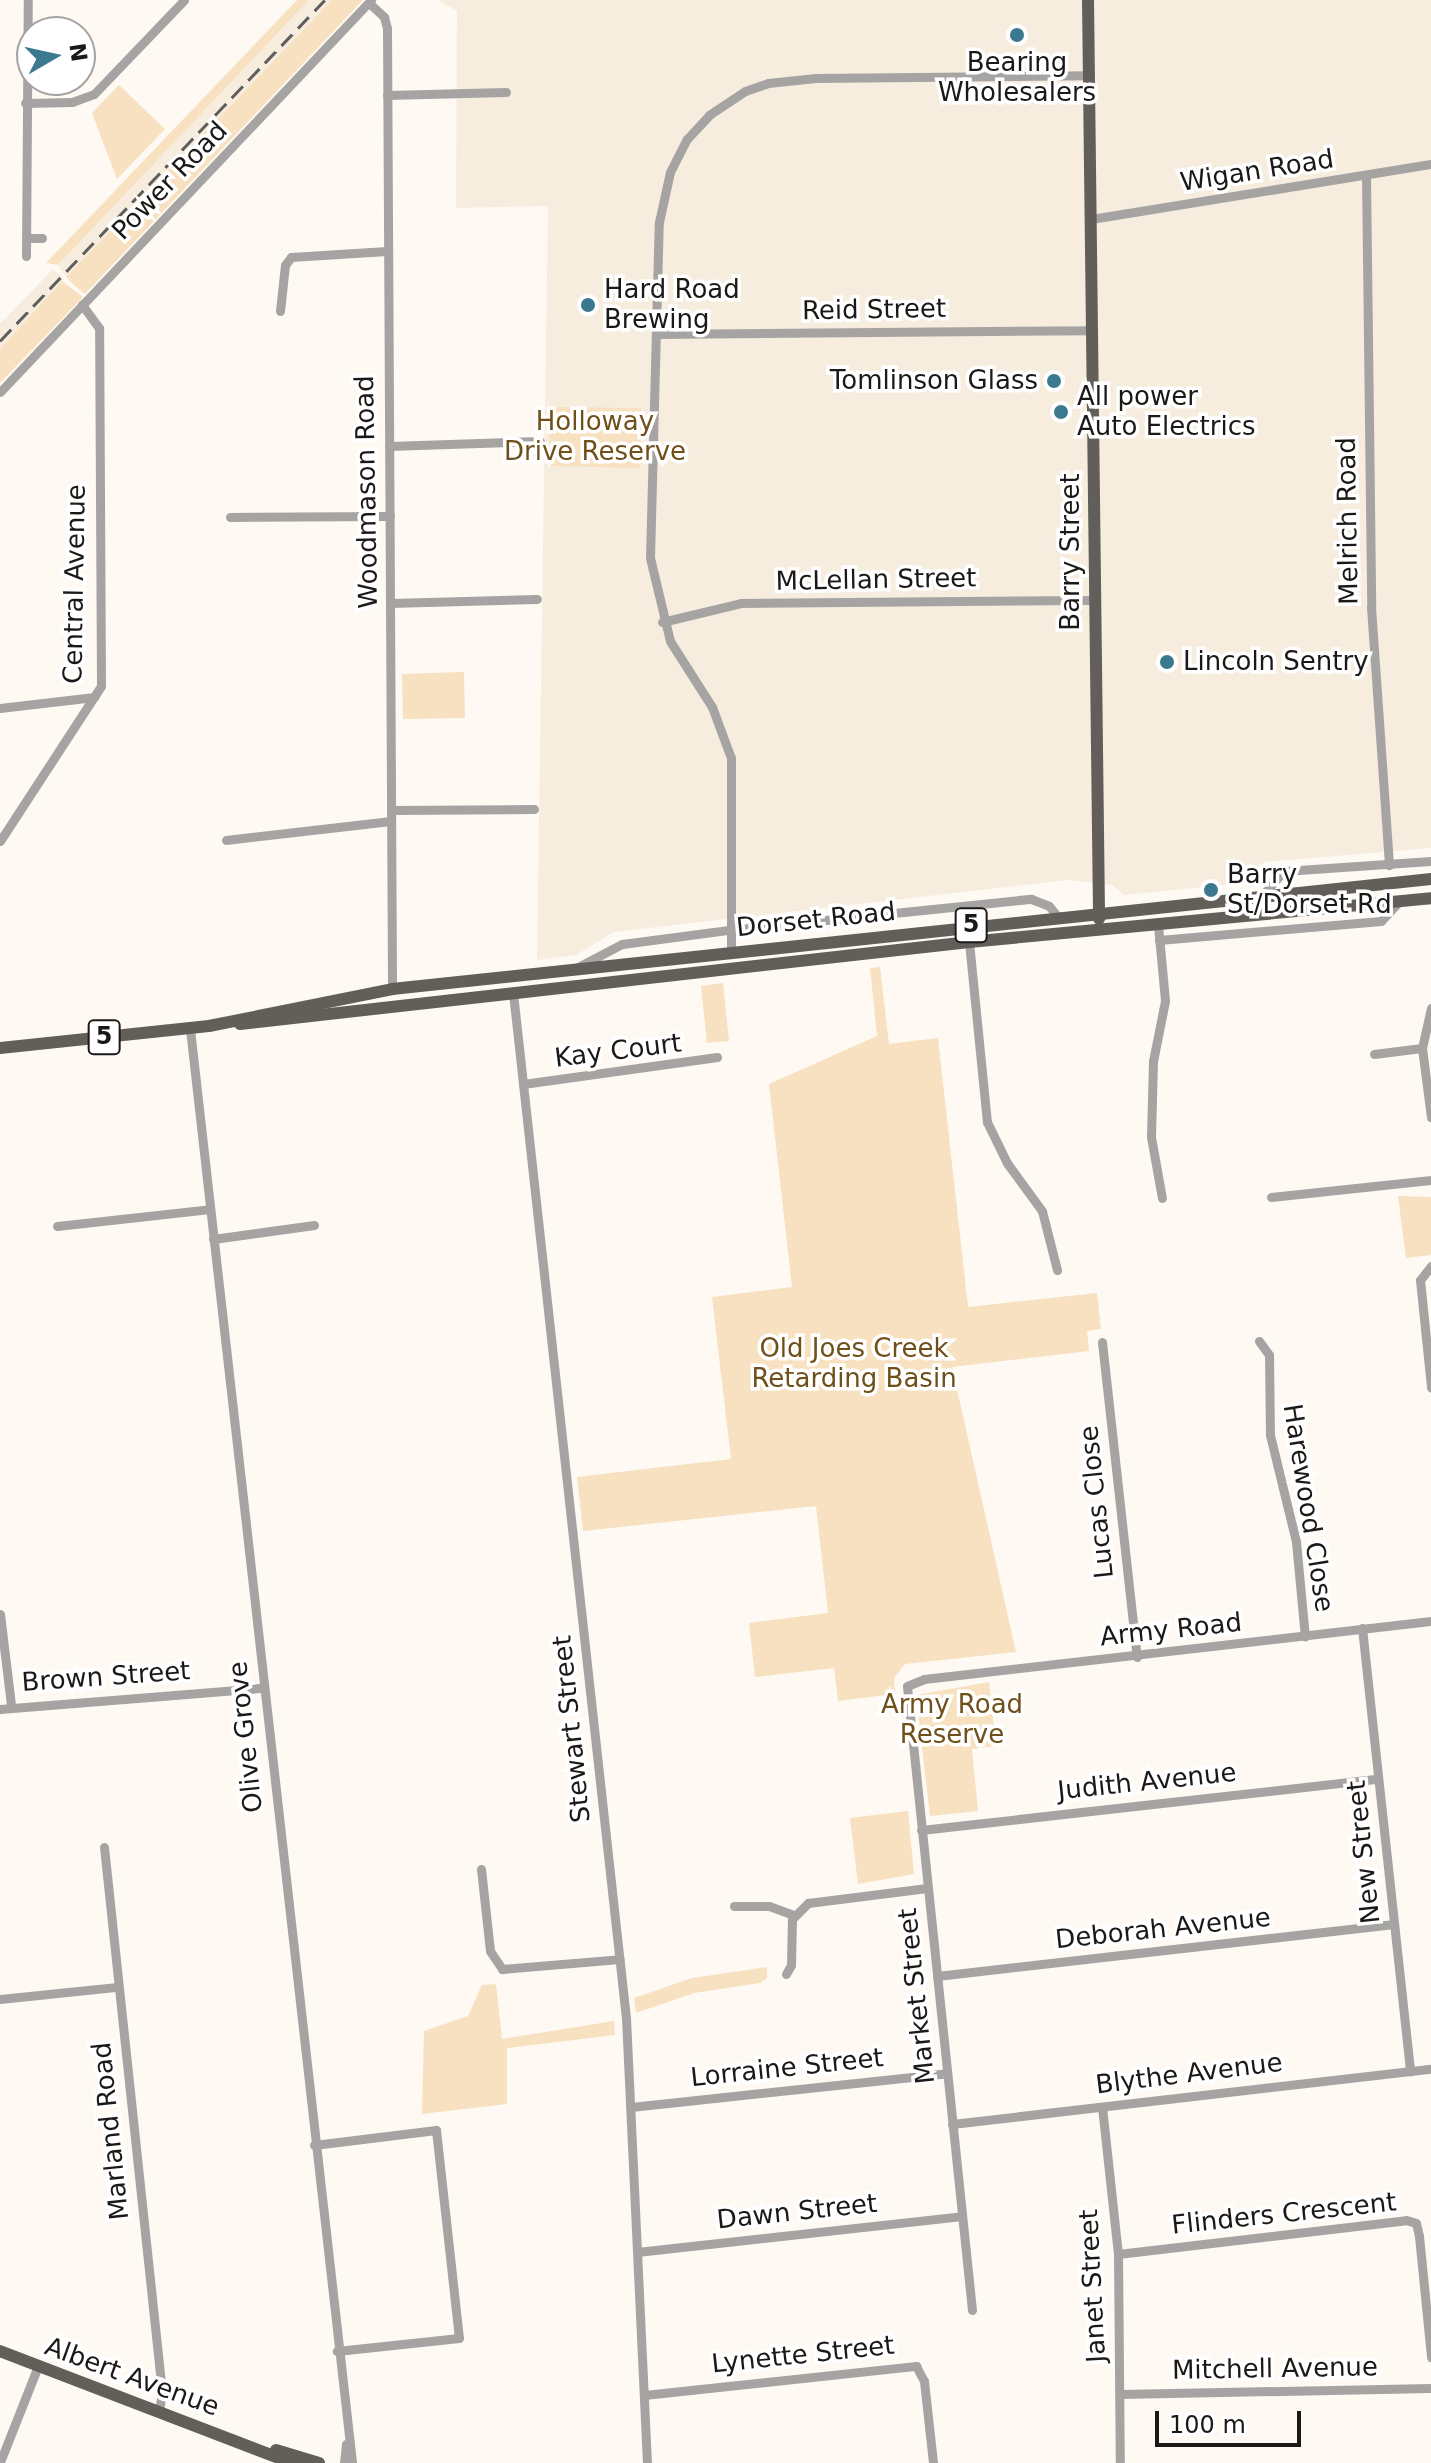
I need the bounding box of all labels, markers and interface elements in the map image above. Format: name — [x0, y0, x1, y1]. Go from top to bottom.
north arrow — [16, 16, 96, 96]
marker: Bearing Wholesalers — [1008, 26, 1026, 44]
text: N — [64, 41, 92, 64]
place label: Bearing Wholesalers — [938, 47, 1096, 108]
street label: Power Road — [106, 115, 234, 247]
street label: Wigan Road — [1178, 143, 1336, 199]
place label: Hard Road Brewing — [604, 274, 740, 336]
street label: Reid Street — [802, 293, 946, 327]
marker: Hard Road Brewing — [579, 296, 597, 314]
place label: Tomlinson Glass — [830, 365, 1038, 397]
marker: Tomlinson Glass — [1045, 372, 1063, 390]
street label: Woodmason Road — [349, 375, 385, 609]
place label: All power Auto Electrics — [1077, 381, 1256, 442]
marker: All power Auto Electrics — [1052, 403, 1070, 421]
park label: Holloway Drive Reserve — [504, 406, 686, 468]
street label: Melrich Road — [1331, 437, 1365, 605]
street label: Barry Street — [1055, 473, 1087, 631]
street label: Central Avenue — [58, 484, 92, 684]
street label: McLellan Street — [775, 563, 977, 597]
place label: Lincoln Sentry — [1183, 646, 1369, 678]
marker: Lincoln Sentry — [1158, 653, 1176, 671]
place label: Barry St/Dorset Rd — [1227, 859, 1392, 920]
marker: Barry St/Dorset Rd — [1202, 881, 1220, 899]
street label: Dorset Road — [735, 896, 897, 944]
road number: 5 — [953, 905, 989, 945]
road number: 5 — [86, 1017, 122, 1057]
street label: Kay Court — [553, 1028, 683, 1074]
park label: Old Joes Creek Retarding Basin — [751, 1333, 957, 1394]
street label: Harewood Close — [1276, 1402, 1340, 1614]
street label: Lucas Close — [1073, 1424, 1121, 1580]
street label: Army Road — [1099, 1607, 1243, 1653]
street label: Stewart Street — [547, 1634, 597, 1824]
street label: Brown Street — [21, 1656, 191, 1698]
street label: Olive Grove — [223, 1660, 269, 1814]
park label: Army Road Reserve — [881, 1689, 1023, 1750]
street label: Judith Avenue — [1056, 1757, 1238, 1807]
street label: New Street — [1341, 1779, 1387, 1925]
street label: Deborah Avenue — [1054, 1902, 1272, 1956]
street label: Market Street — [892, 1907, 942, 2085]
street label: Marland Road — [86, 2041, 136, 2221]
street label: Lorraine Street — [689, 2042, 885, 2094]
street label: Blythe Avenue — [1094, 2047, 1284, 2101]
street label: Flinders Crescent — [1170, 2187, 1398, 2241]
street label: Dawn Street — [715, 2188, 879, 2236]
street label: Janet Street — [1073, 2209, 1113, 2363]
street label: Lynette Street — [710, 2330, 896, 2380]
street label: Albert Avenue — [41, 2331, 223, 2423]
street label: Mitchell Avenue — [1172, 2352, 1378, 2386]
scale bar — [1159, 2395, 1305, 2445]
text: 100 m — [1169, 2411, 1246, 2439]

